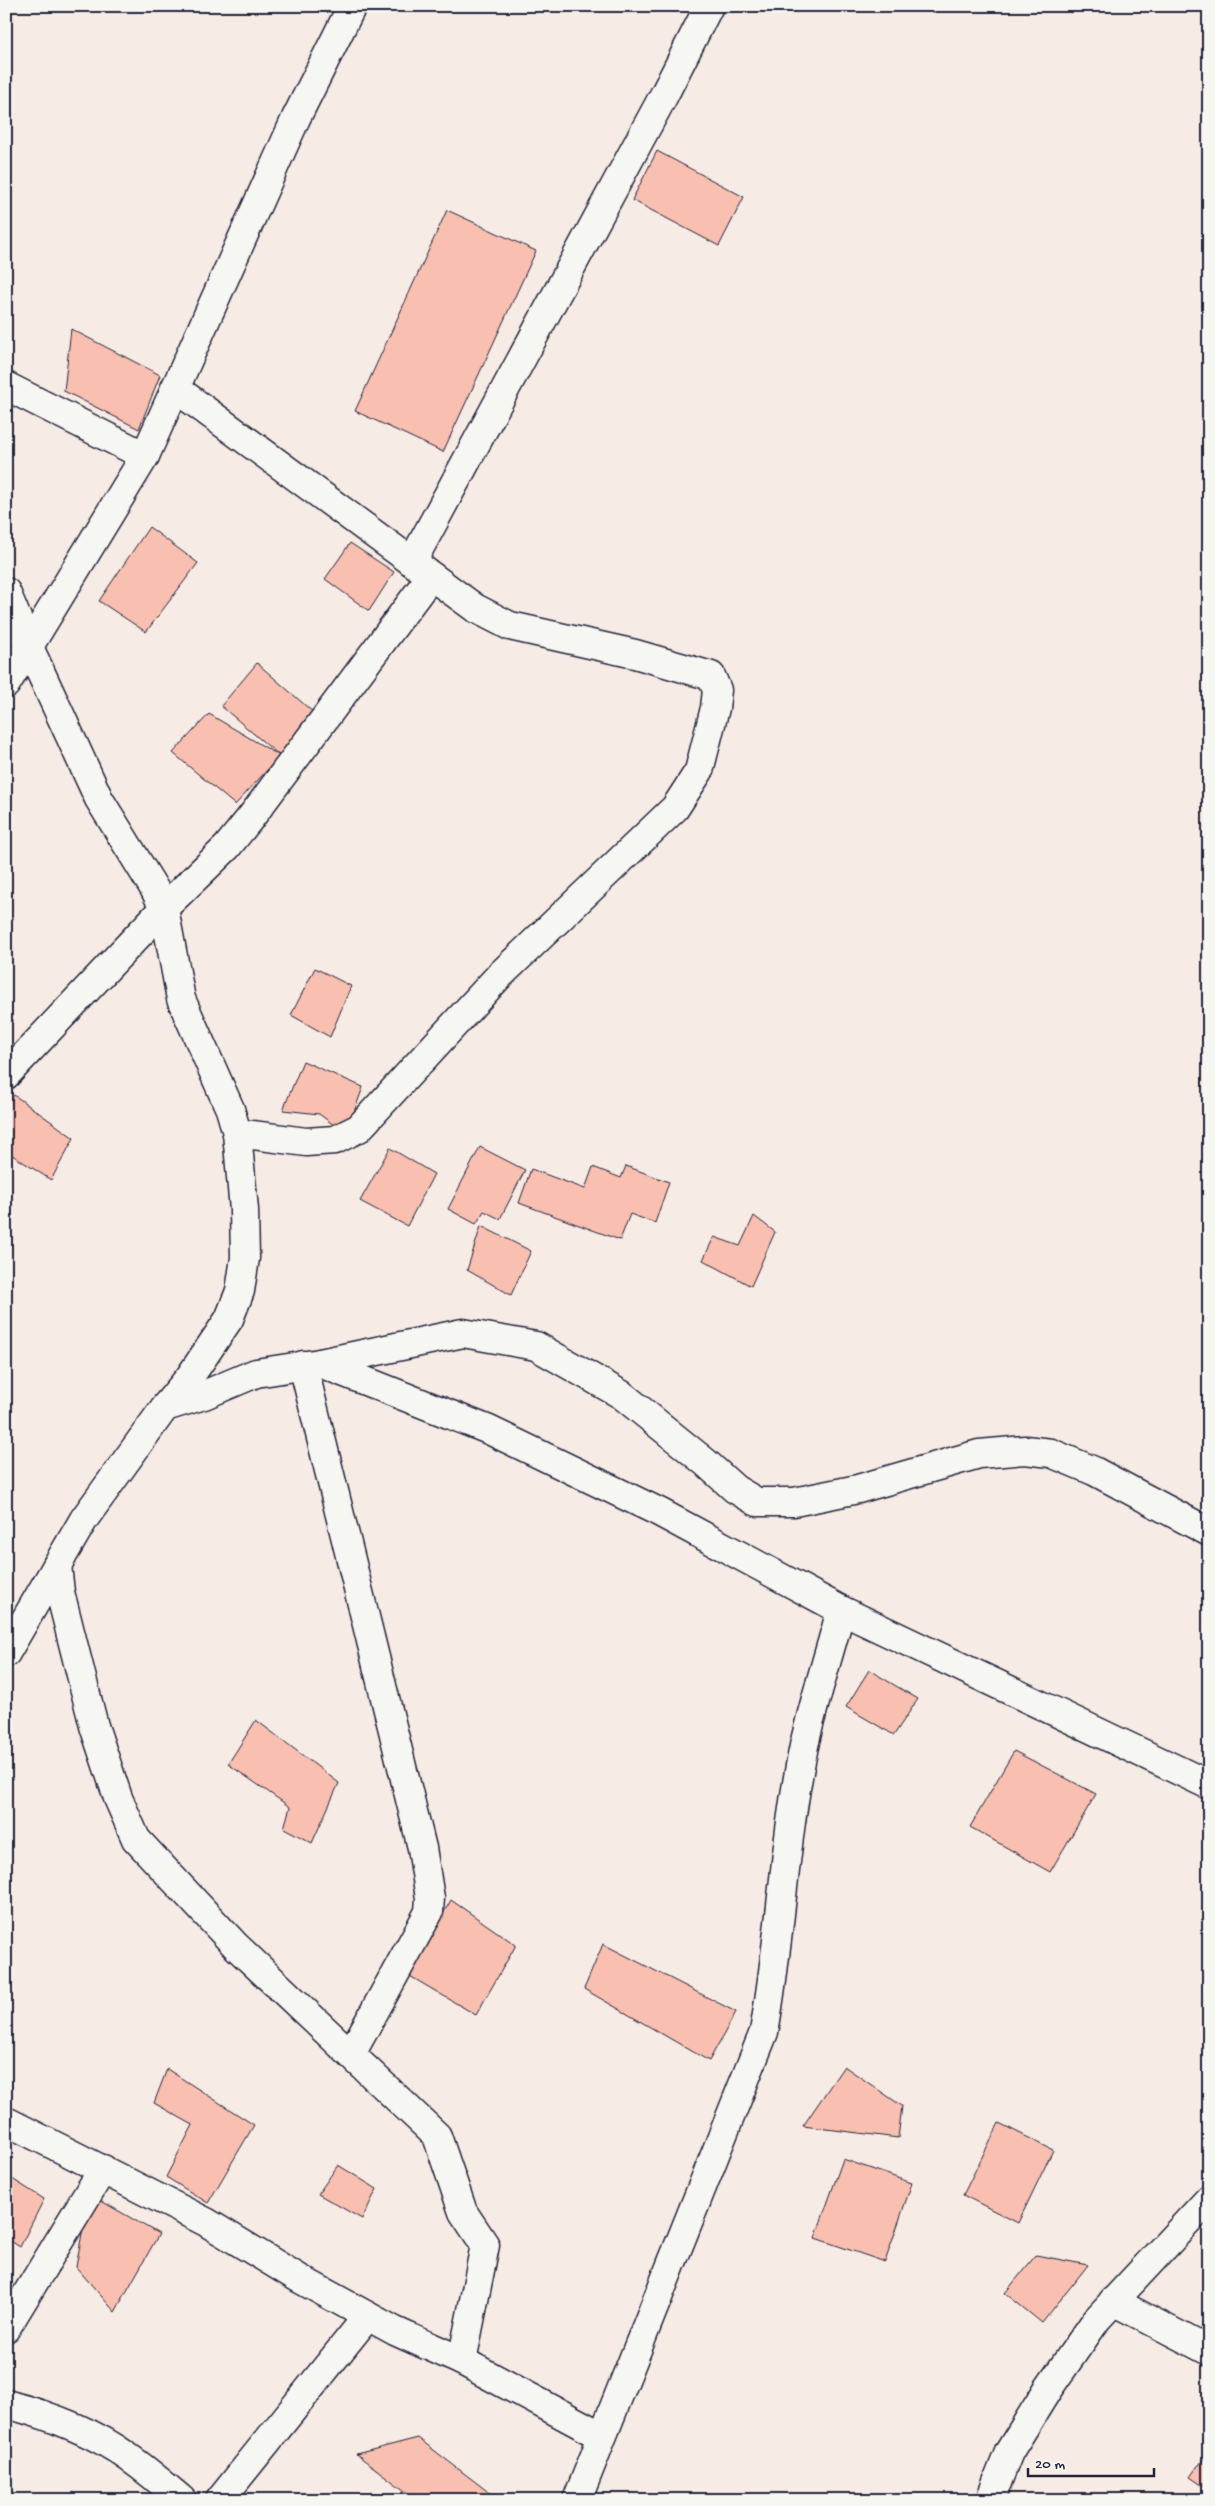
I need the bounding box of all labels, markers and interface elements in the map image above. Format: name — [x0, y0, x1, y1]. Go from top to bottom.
scale bar — [1028, 2446, 1154, 2478]
text: 20 m — [1035, 2456, 1065, 2474]

